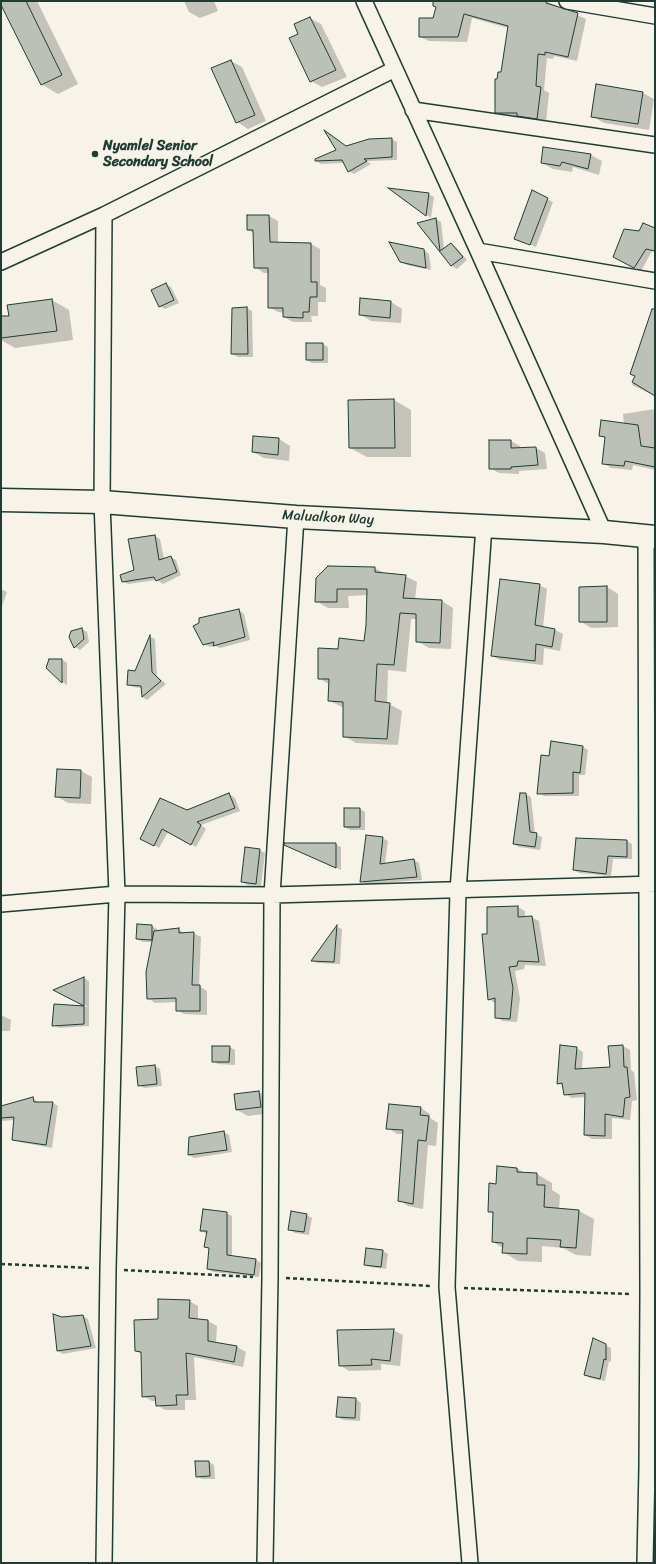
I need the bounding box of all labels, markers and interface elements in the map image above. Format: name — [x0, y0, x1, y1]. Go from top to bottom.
place label: Nyamlel Senior Secondary School — [103, 138, 213, 170]
marker: Nyamlel Senior Secondary School — [90, 149, 100, 159]
street label: Malualkon Way — [282, 507, 374, 529]

